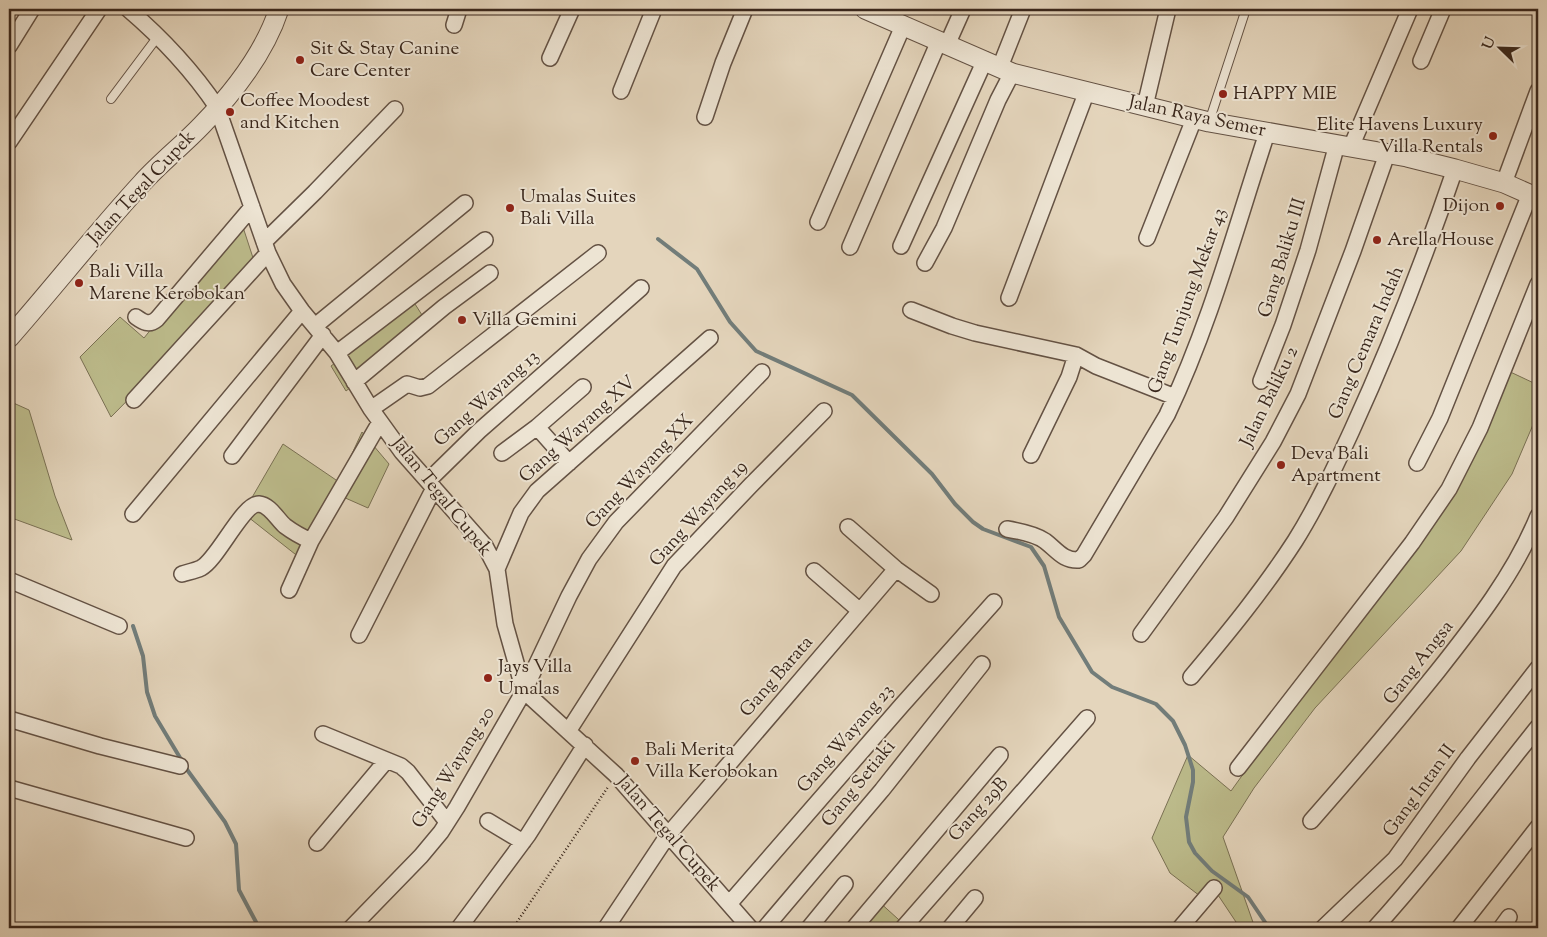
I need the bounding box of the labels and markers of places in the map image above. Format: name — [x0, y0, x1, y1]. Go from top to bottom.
place label: Sit & Stay Canine Care Center — [310, 36, 460, 85]
marker: Sit & Stay Canine Care Center — [294, 54, 306, 66]
place label: HAPPY MIE — [1233, 81, 1338, 108]
place label: Coffee Moodest and Kitchen — [240, 88, 370, 137]
marker: HAPPY MIE — [1217, 88, 1229, 100]
marker: Coffee Moodest and Kitchen — [224, 106, 236, 118]
place label: Elite Havens Luxury Villa Rentals — [1317, 112, 1484, 161]
marker: Elite Havens Luxury Villa Rentals — [1487, 130, 1499, 142]
place label: Umalas Suites Bali Villa — [520, 184, 636, 233]
place label: Dijon — [1443, 193, 1490, 220]
marker: Dijon — [1494, 200, 1506, 212]
marker: Umalas Suites Bali Villa — [504, 202, 516, 214]
place label: Arella House — [1387, 227, 1494, 254]
marker: Arella House — [1371, 234, 1383, 246]
place label: Bali Villa Marene Kerobokan — [89, 259, 245, 308]
marker: Bali Villa Marene Kerobokan — [73, 277, 85, 289]
place label: Villa Gemini — [472, 307, 577, 334]
marker: Villa Gemini — [456, 314, 468, 326]
place label: Deva Bali Apartment — [1291, 441, 1381, 490]
marker: Deva Bali Apartment — [1275, 459, 1287, 471]
place label: Jays Villa Umalas — [497, 654, 572, 703]
marker: Jays Villa Umalas — [482, 672, 494, 684]
place label: Bali Merita Villa Kerobokan — [645, 737, 778, 786]
marker: Bali Merita Villa Kerobokan — [629, 755, 641, 767]

